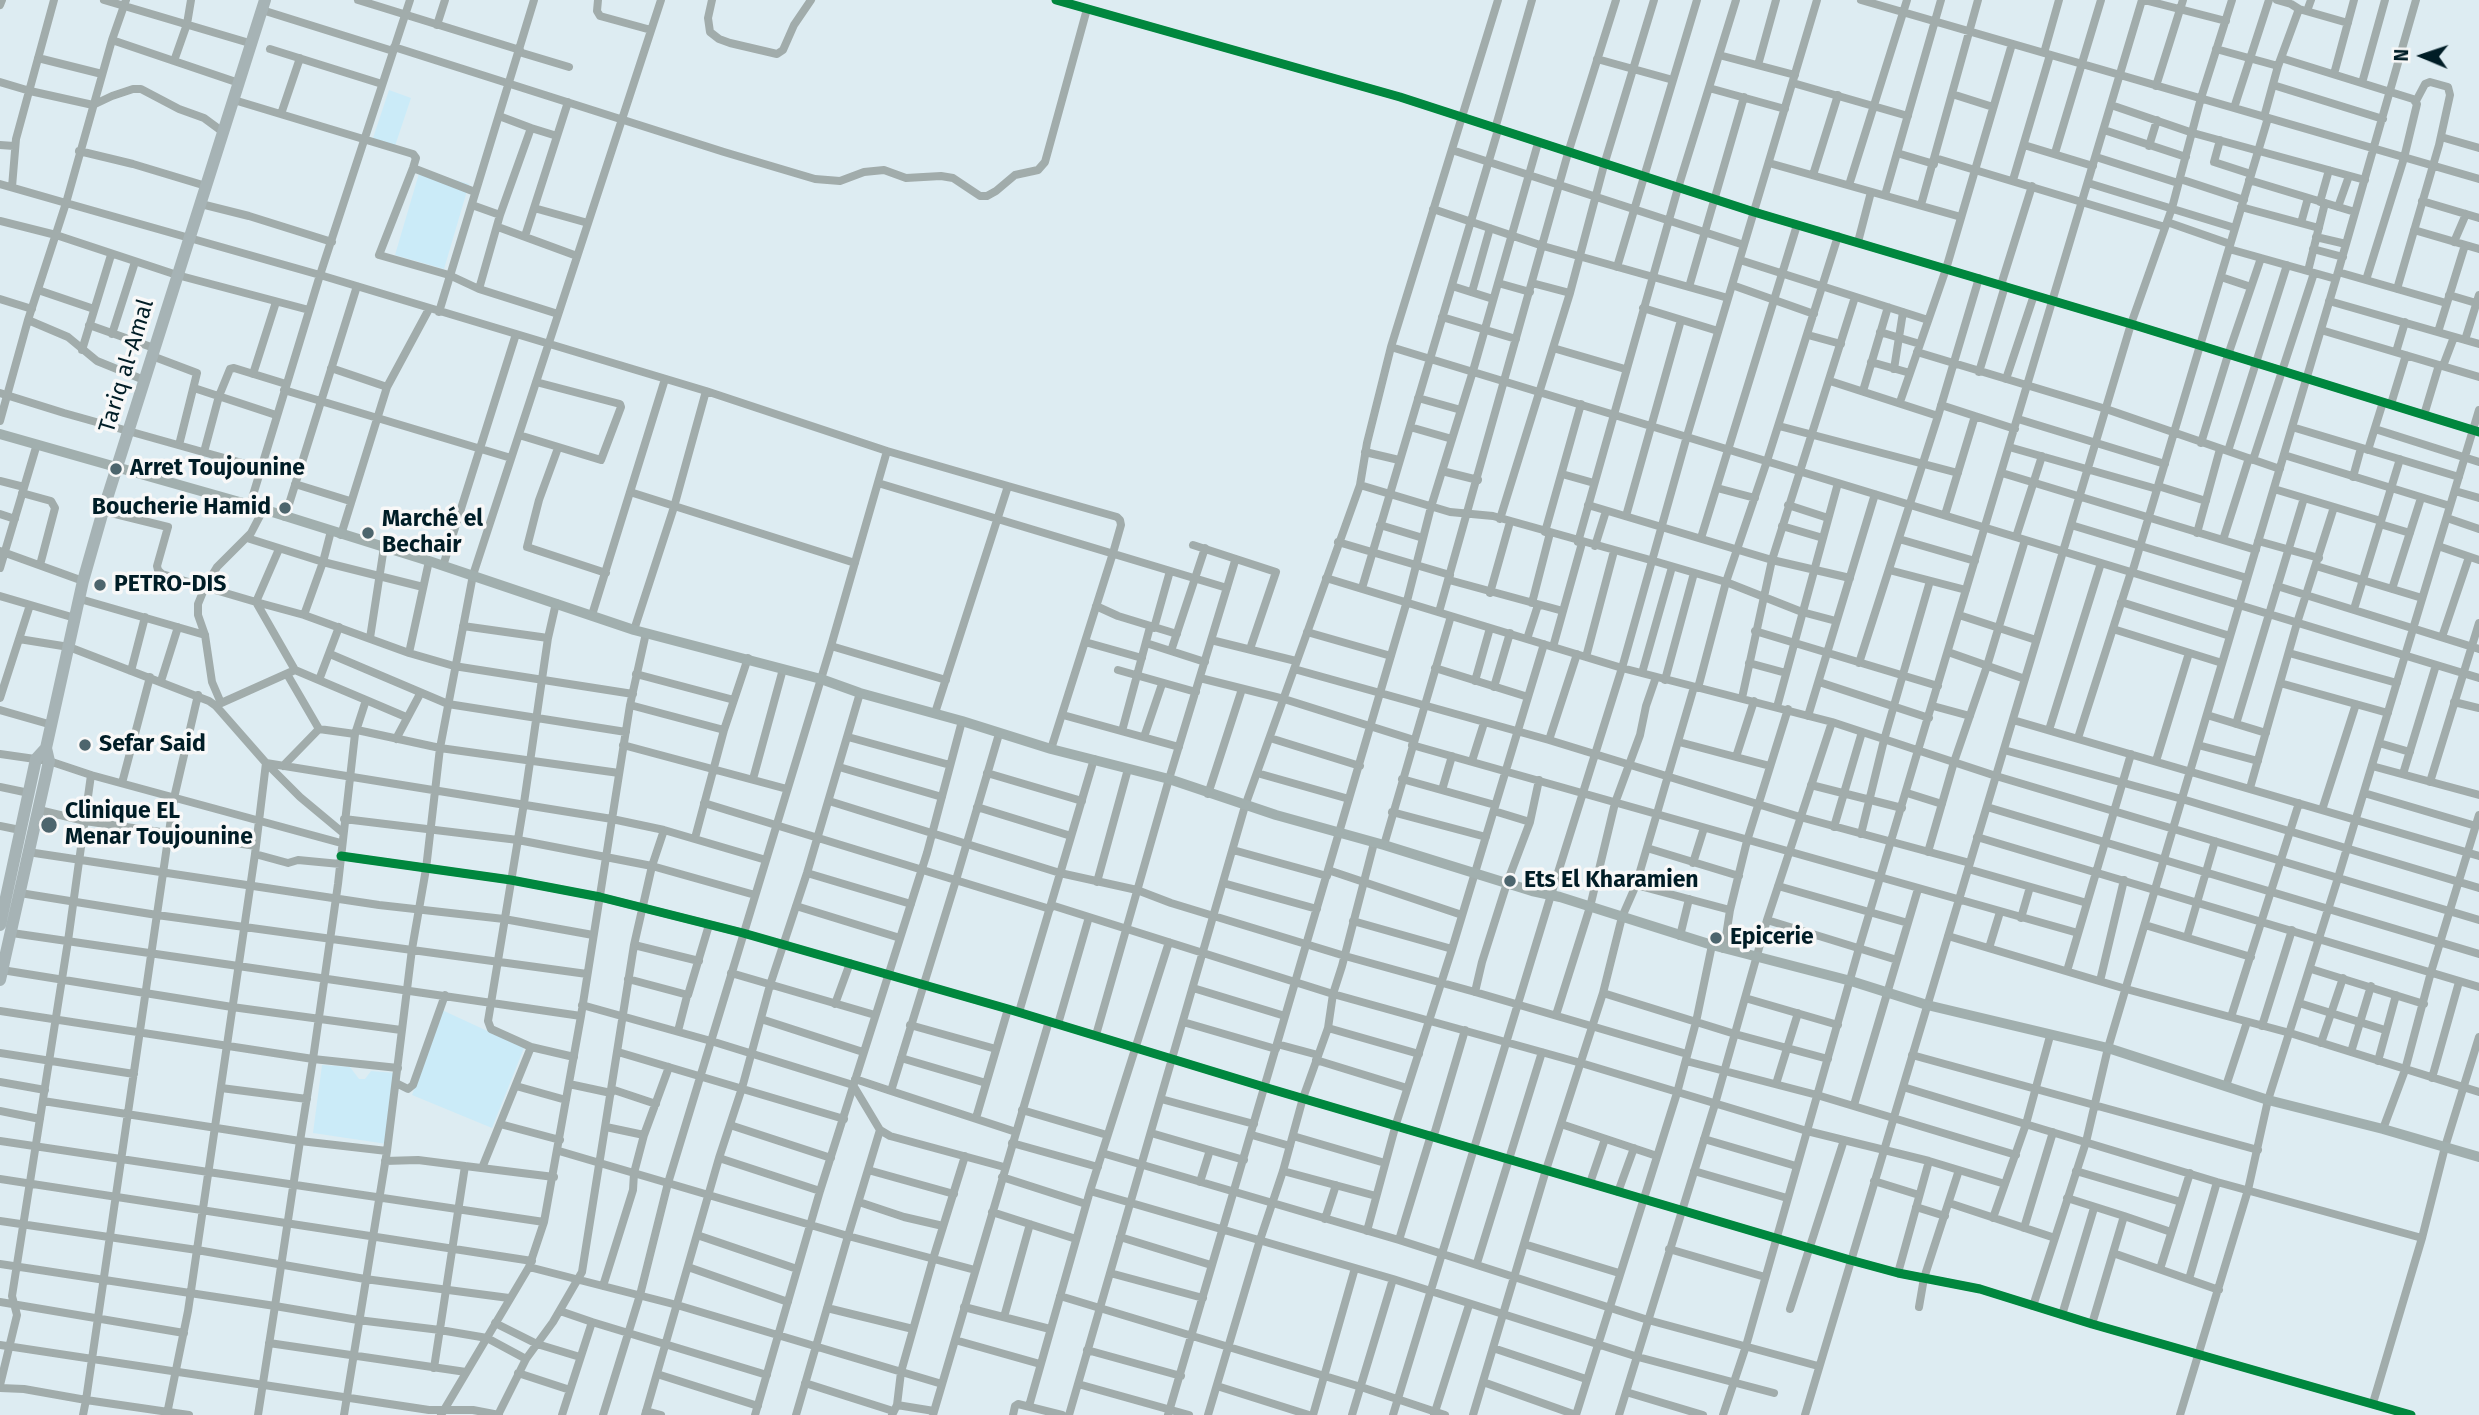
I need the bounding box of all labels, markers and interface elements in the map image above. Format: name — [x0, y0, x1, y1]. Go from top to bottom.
north arrow — [2388, 21, 2458, 91]
text: N — [2390, 49, 2413, 62]
street label: Tariq al-Amal — [94, 296, 160, 436]
place label: Arret Toujounine — [130, 455, 305, 483]
marker: Arret Toujounine — [108, 461, 124, 477]
place label: Boucherie Hamid — [92, 494, 271, 522]
marker: Boucherie Hamid — [277, 500, 293, 516]
place label: Marché el Bechair — [382, 506, 483, 560]
marker: Marché el Bechair — [360, 525, 376, 541]
place label: PETRO-DIS — [114, 571, 226, 599]
marker: PETRO-DIS — [92, 577, 108, 593]
place label: Sefar Said — [99, 731, 206, 759]
marker: Sefar Said — [77, 737, 93, 753]
place label: Clinique EL Menar Toujounine — [65, 798, 253, 852]
marker: Clinique EL Menar Toujounine — [39, 815, 59, 835]
place label: Ets El Kharamien — [1524, 867, 1699, 895]
marker: Ets El Kharamien — [1502, 873, 1518, 889]
place label: Epicerie — [1730, 924, 1814, 952]
marker: Epicerie — [1708, 930, 1724, 946]

